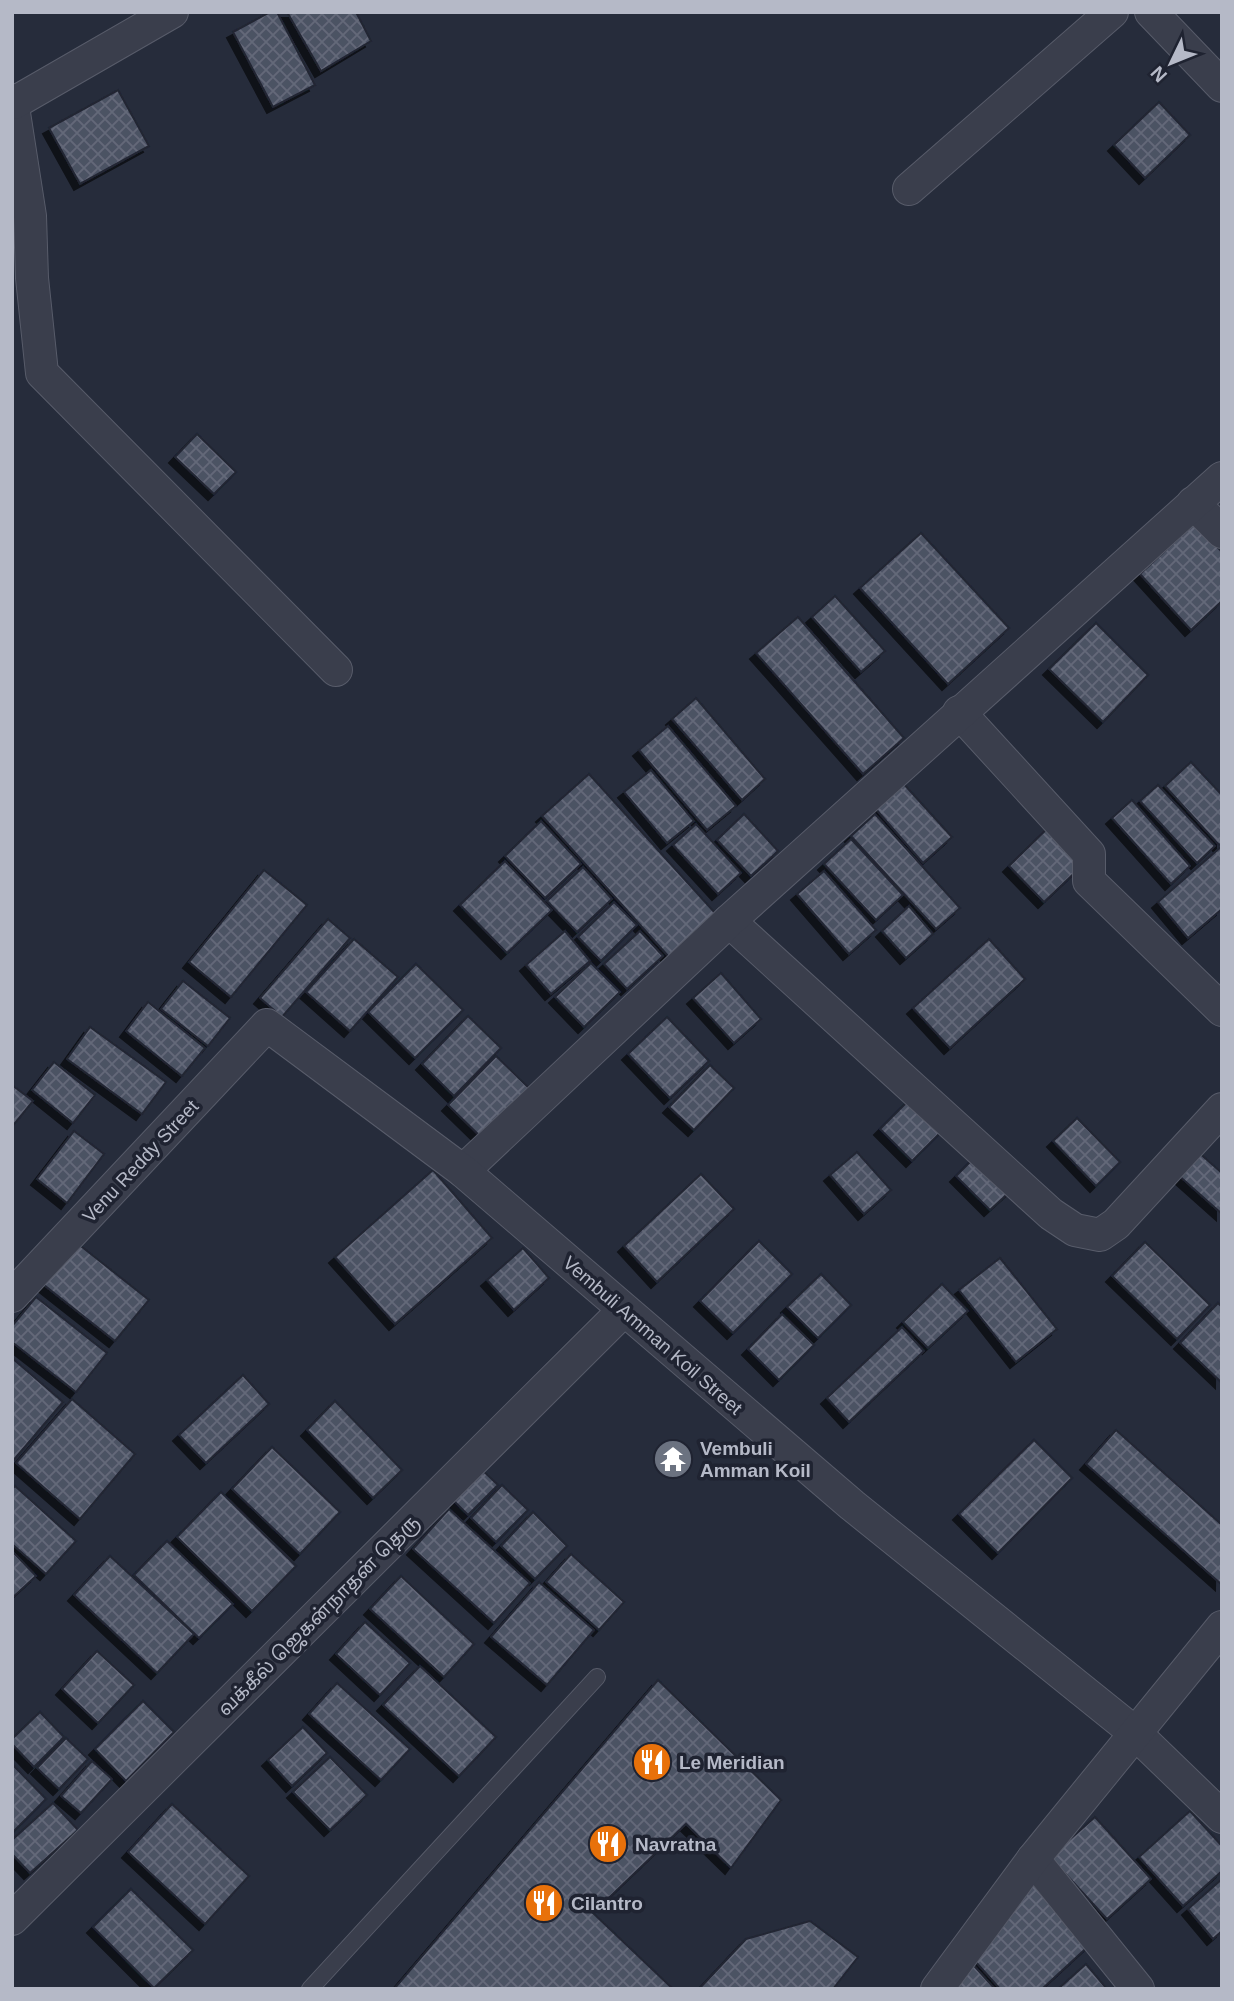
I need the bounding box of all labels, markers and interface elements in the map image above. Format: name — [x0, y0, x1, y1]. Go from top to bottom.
north arrow — [1136, 28, 1206, 98]
text: N — [1147, 62, 1171, 86]
street label: Venu Reddy Street — [78, 1095, 203, 1227]
street label: Vembuli Amman Koil Street — [559, 1252, 747, 1419]
temple icon: Vembuli Amman Koil — [652, 1438, 694, 1480]
place label: Vembuli Amman Koil — [700, 1438, 811, 1481]
street label: வக்கீல் ஜெகன்நாதன் தெரு — [214, 1511, 425, 1722]
restaurant icon: Le Meridian — [631, 1741, 673, 1783]
place label: Le Meridian — [679, 1752, 785, 1773]
restaurant icon: Navratna — [587, 1823, 629, 1865]
place label: Navratna — [635, 1834, 717, 1855]
restaurant icon: Cilantro — [523, 1882, 565, 1924]
place label: Cilantro — [571, 1893, 643, 1914]

